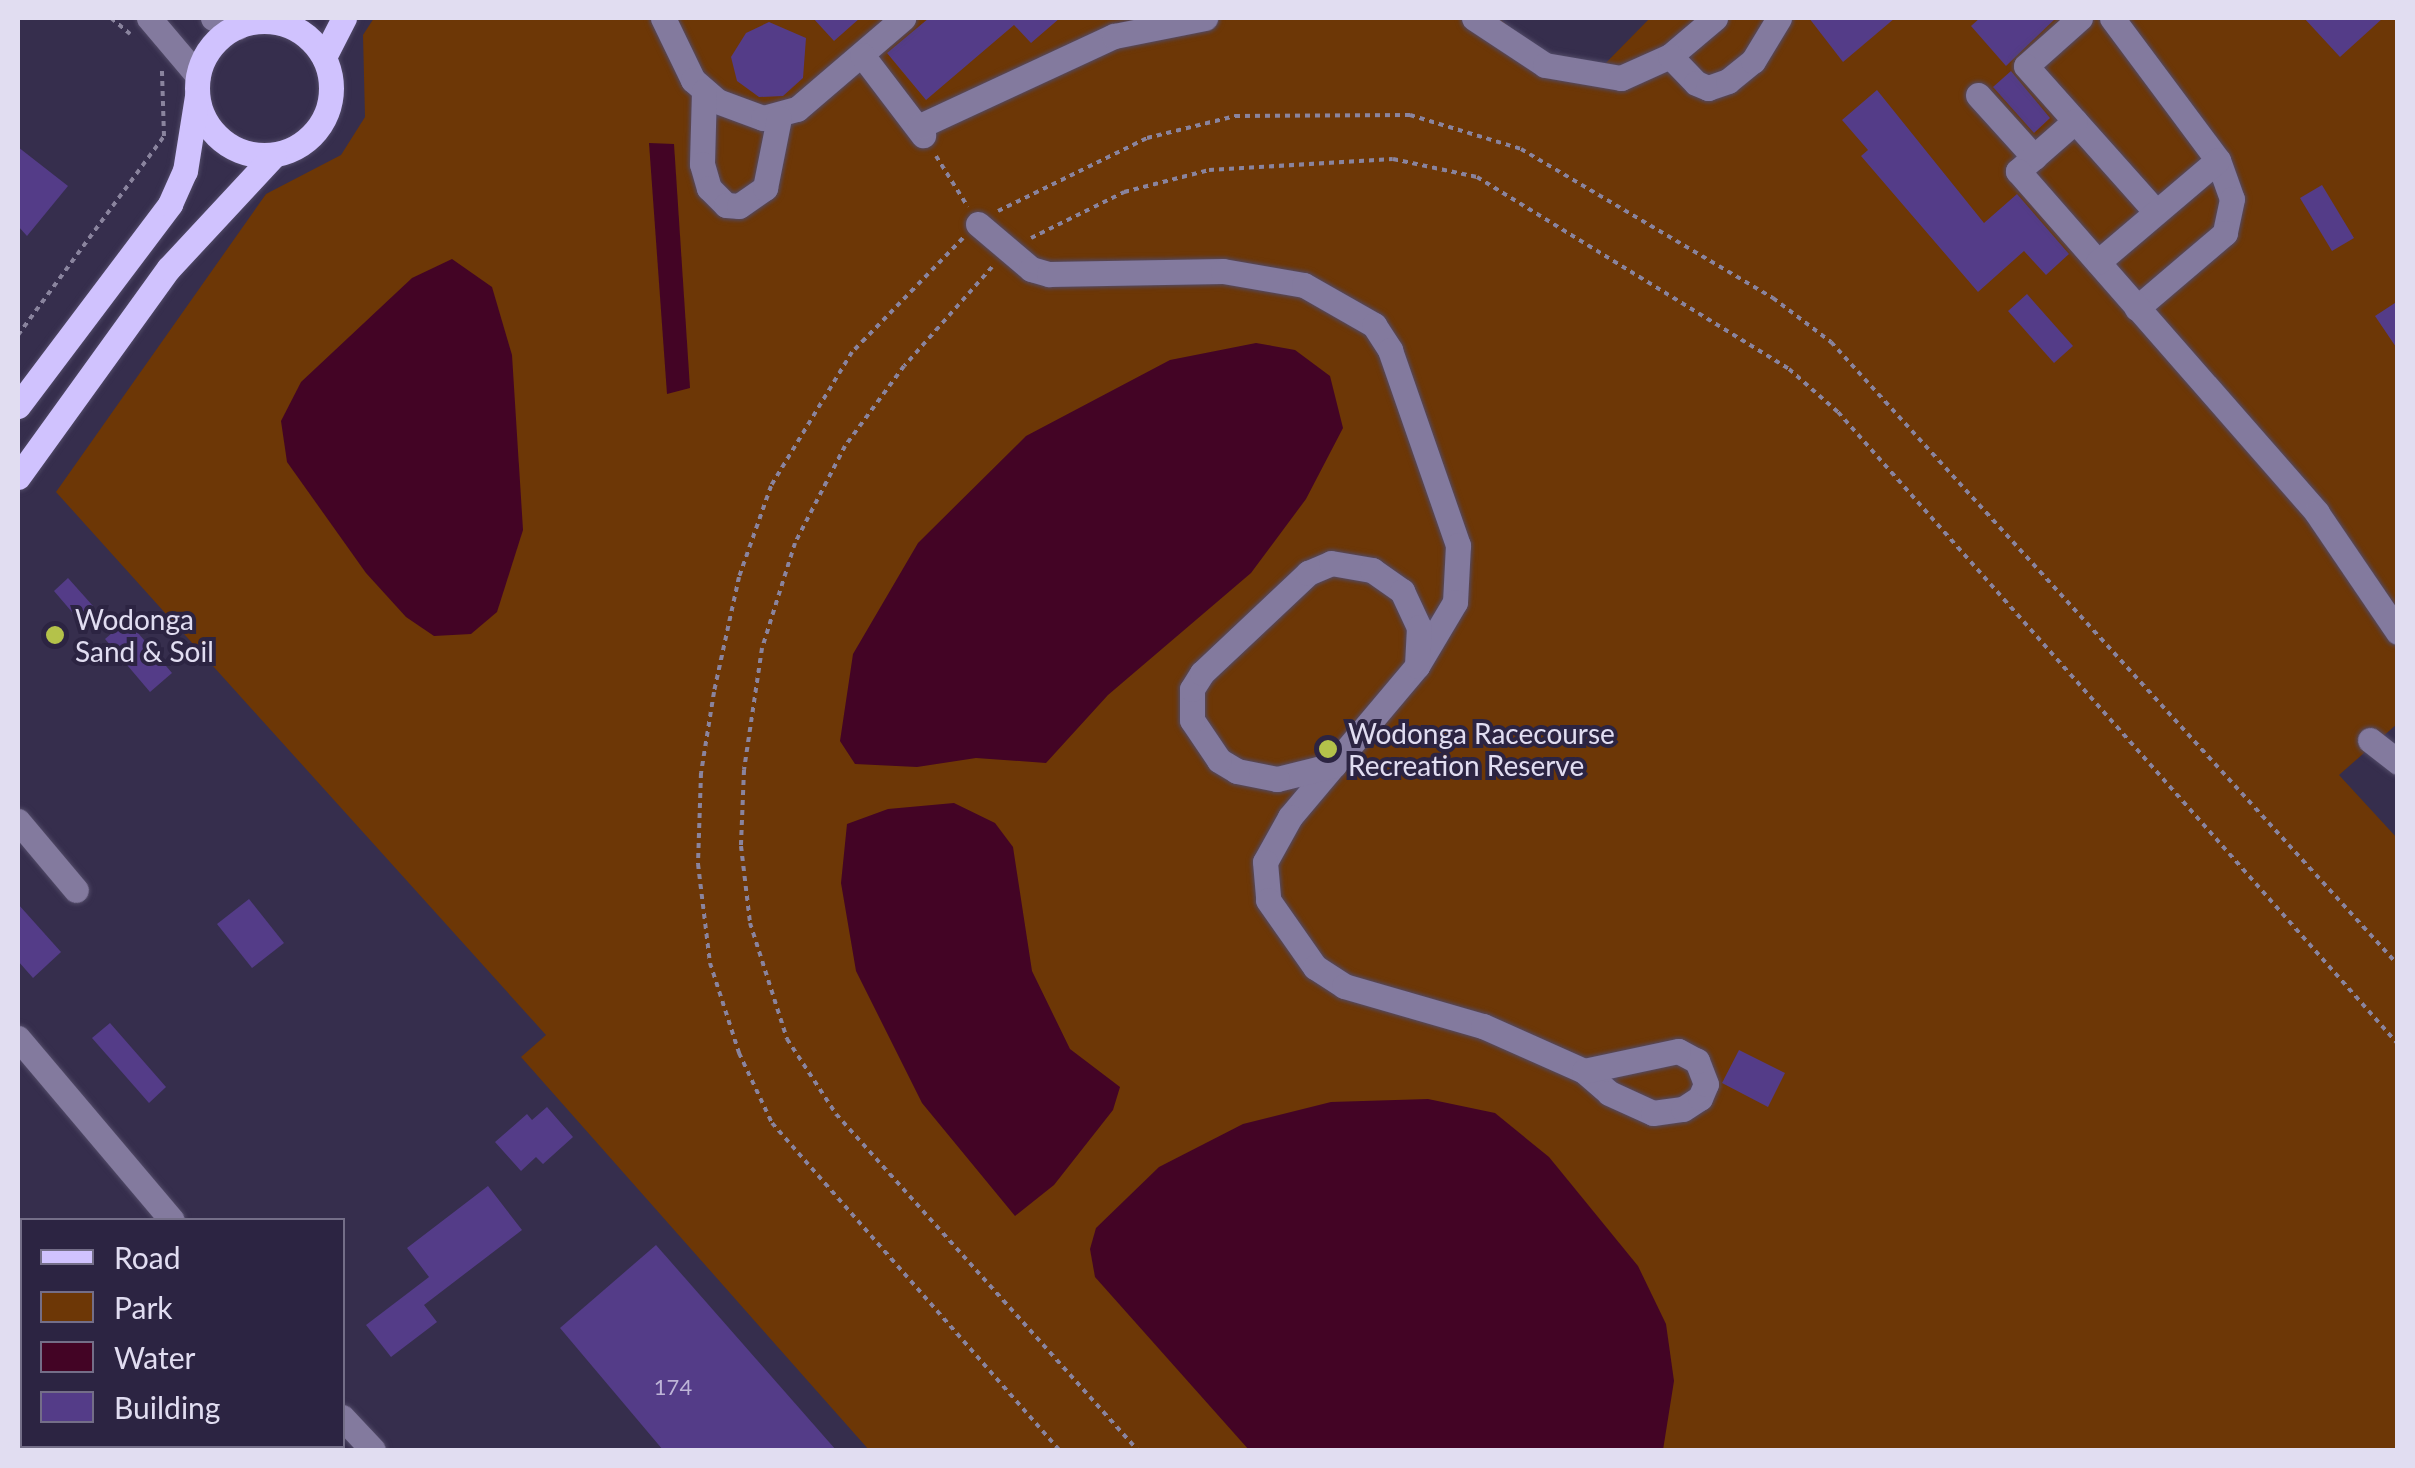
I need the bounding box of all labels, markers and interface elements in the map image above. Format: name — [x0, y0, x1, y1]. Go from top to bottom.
place label: Wodonga Sand & Soil — [75, 602, 214, 668]
marker: Wodonga Sand & Soil — [44, 624, 66, 646]
place label: Wodonga Racecourse Recreation Reserve — [1348, 716, 1615, 782]
marker: Wodonga Racecourse Recreation Reserve — [1317, 738, 1339, 760]
legend — [20, 1218, 345, 1448]
text: Road — [114, 1239, 181, 1275]
text: Park — [114, 1289, 173, 1325]
text: Water — [114, 1339, 196, 1375]
house number: 174 — [654, 1374, 692, 1400]
text: Building — [114, 1389, 220, 1425]

